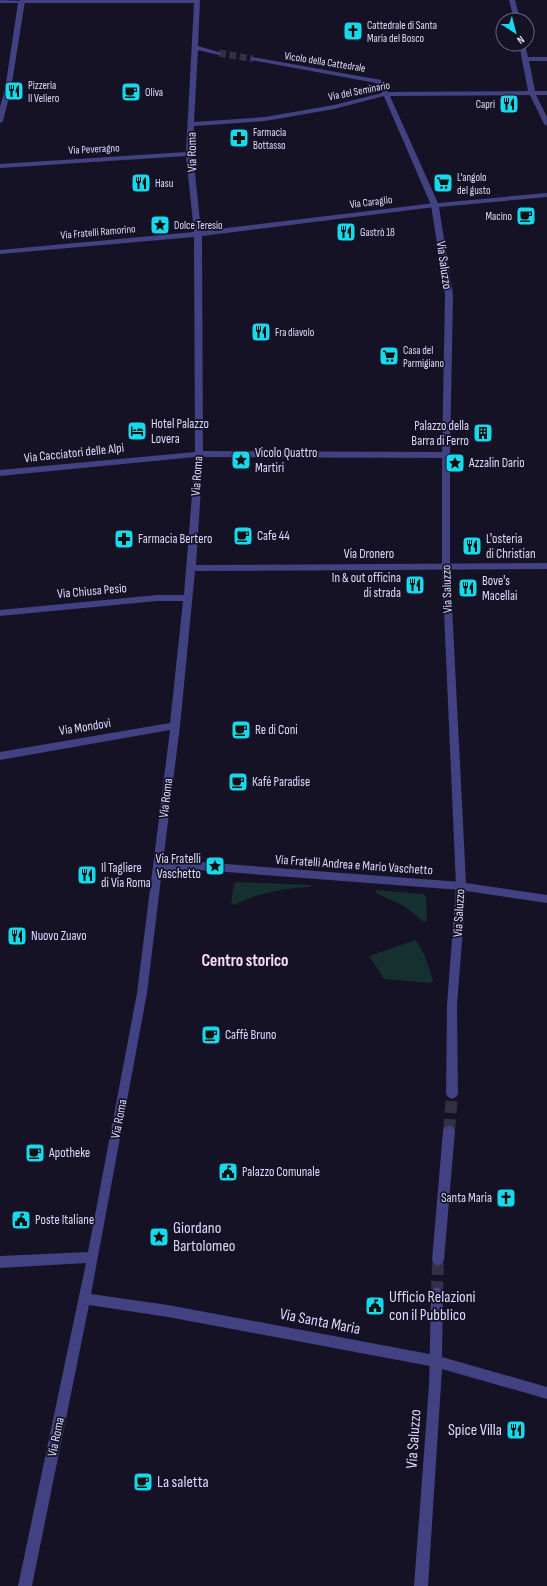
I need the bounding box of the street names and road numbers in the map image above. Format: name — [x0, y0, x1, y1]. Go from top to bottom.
street label: Vicolo della Cattedrale — [283, 49, 367, 75]
street label: Via del Seminario — [327, 79, 391, 103]
street label: Via Roma — [184, 132, 200, 172]
street label: Via Peveragno — [68, 141, 120, 157]
street label: Via Caraglio — [349, 193, 393, 211]
street label: Via Fratelli Ramorino — [60, 222, 137, 242]
street label: Via Saluzzo — [433, 240, 455, 290]
street label: Via Cacciatori delle Alpi — [23, 440, 125, 466]
street label: Via Roma — [188, 456, 206, 496]
street label: Via Dronero — [344, 546, 394, 562]
street label: Via Saluzzo — [438, 565, 456, 613]
street label: Via Chiusa Pesio — [56, 580, 128, 602]
street label: Via Mondovì — [58, 715, 112, 739]
street label: Via Roma — [156, 777, 176, 819]
street label: Via Fratelli Andrea e Mario Vaschetto — [275, 852, 433, 878]
street label: Via Saluzzo — [450, 888, 468, 938]
street label: Via Roma — [107, 1098, 131, 1140]
street label: Via Santa Maria — [278, 1305, 362, 1339]
street label: Via Saluzzo — [402, 1409, 426, 1469]
street label: Via Roma — [44, 1416, 68, 1458]

